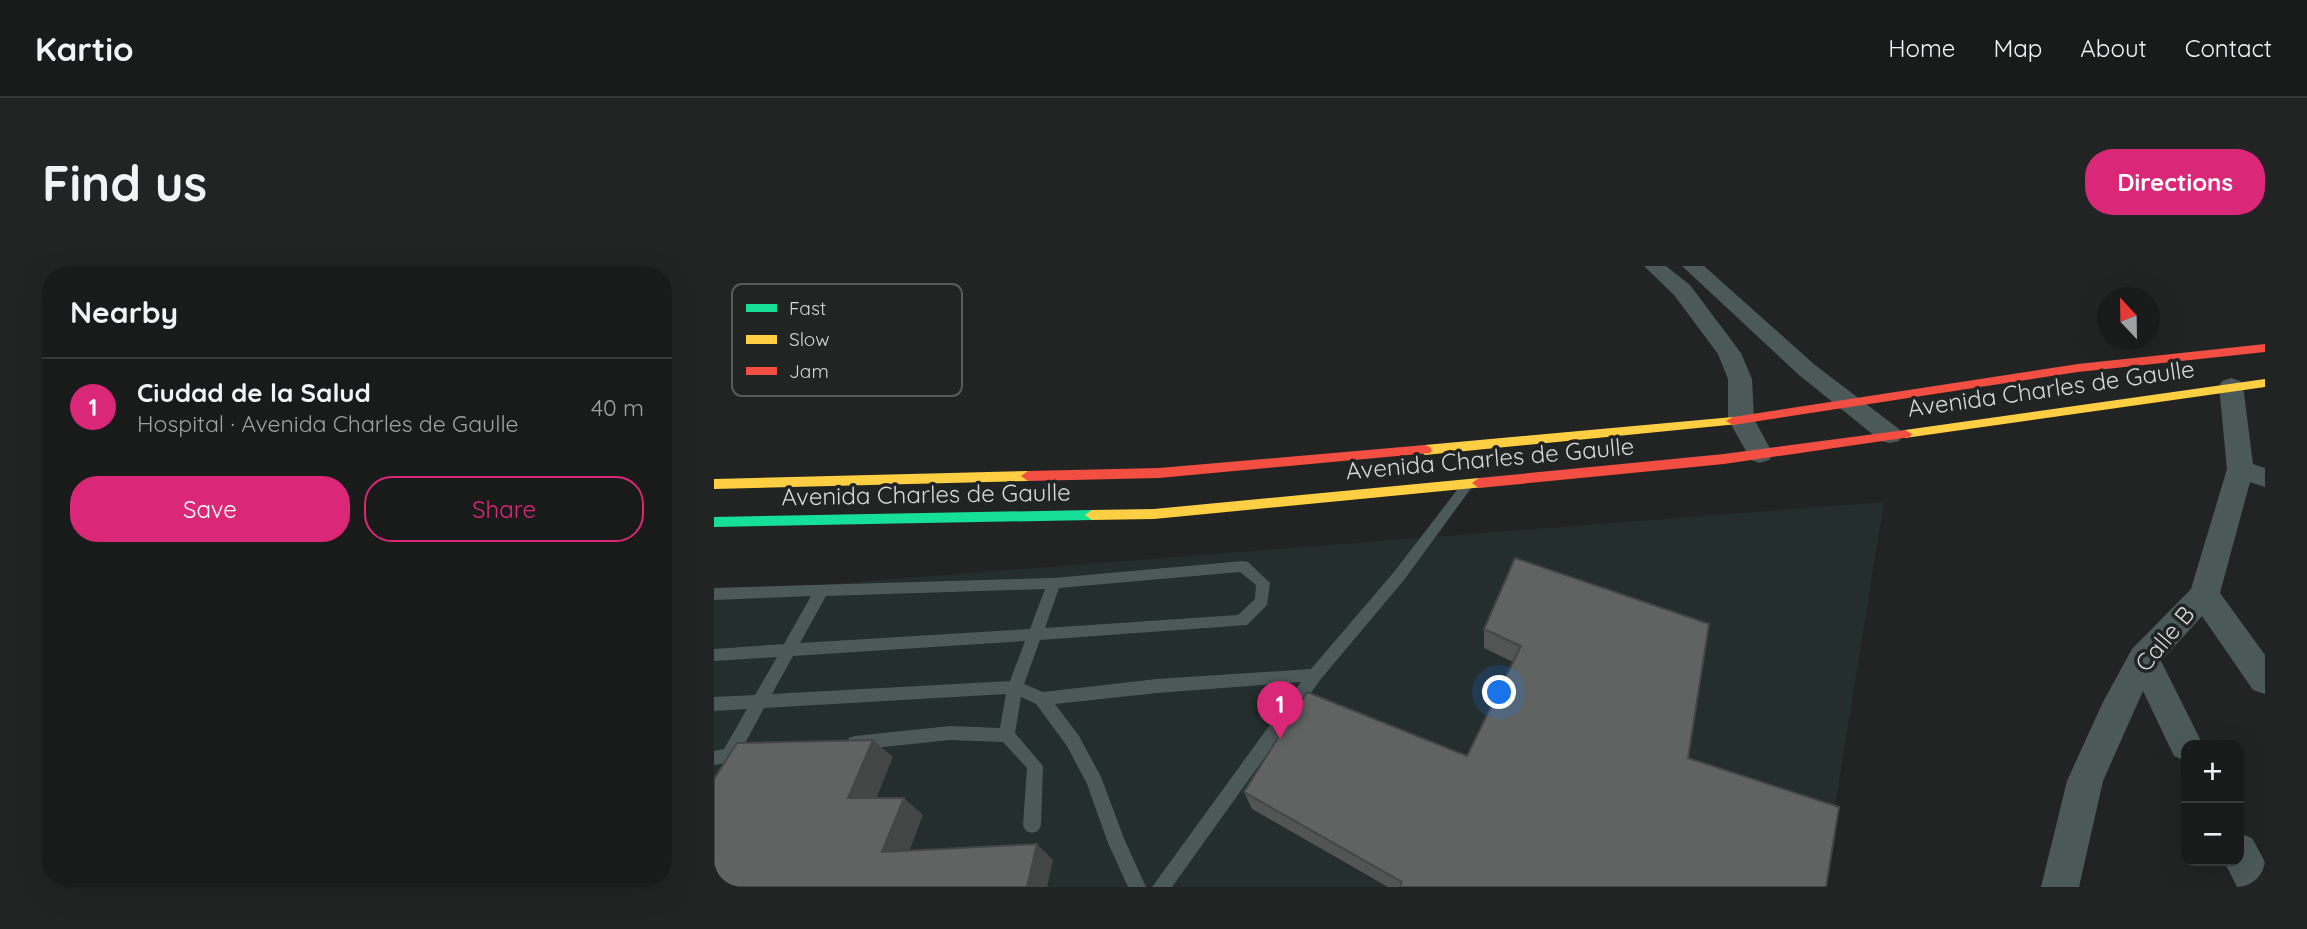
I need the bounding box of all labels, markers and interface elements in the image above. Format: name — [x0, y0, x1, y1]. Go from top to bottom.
text: Kartio — [35, 28, 134, 69]
text: Home — [1888, 33, 1955, 63]
text: Map — [1993, 33, 2042, 63]
text: About — [2080, 33, 2147, 63]
text: Contact — [2185, 33, 2272, 63]
button: Directions — [2085, 149, 2265, 215]
text: Find us — [42, 152, 207, 213]
legend — [732, 284, 962, 396]
north arrow — [2097, 287, 2160, 350]
text: Nearby — [70, 293, 178, 331]
text: Fast — [789, 296, 826, 320]
text: Slow — [789, 327, 830, 351]
street label: Avenida Charles de Gaulle — [1905, 353, 2196, 423]
text: Jam — [789, 359, 829, 383]
text: Ciudad de la Salud — [137, 376, 371, 409]
text: 1 — [89, 393, 97, 422]
text: 40 m — [591, 393, 644, 422]
text: Hospital · Avenida Charles de Gaulle — [137, 409, 518, 438]
street label: Avenida Charles de Gaulle — [1344, 430, 1635, 486]
button: Save — [70, 476, 350, 542]
button: Share — [364, 476, 644, 542]
street label: Avenida Charles de Gaulle — [781, 476, 1071, 512]
street label: Calle B — [2128, 599, 2200, 677]
your location — [1482, 675, 1516, 709]
pin: 1 — [1257, 681, 1303, 739]
map controls — [2181, 740, 2244, 866]
button: + — [2181, 740, 2244, 803]
button: − — [2181, 803, 2244, 866]

